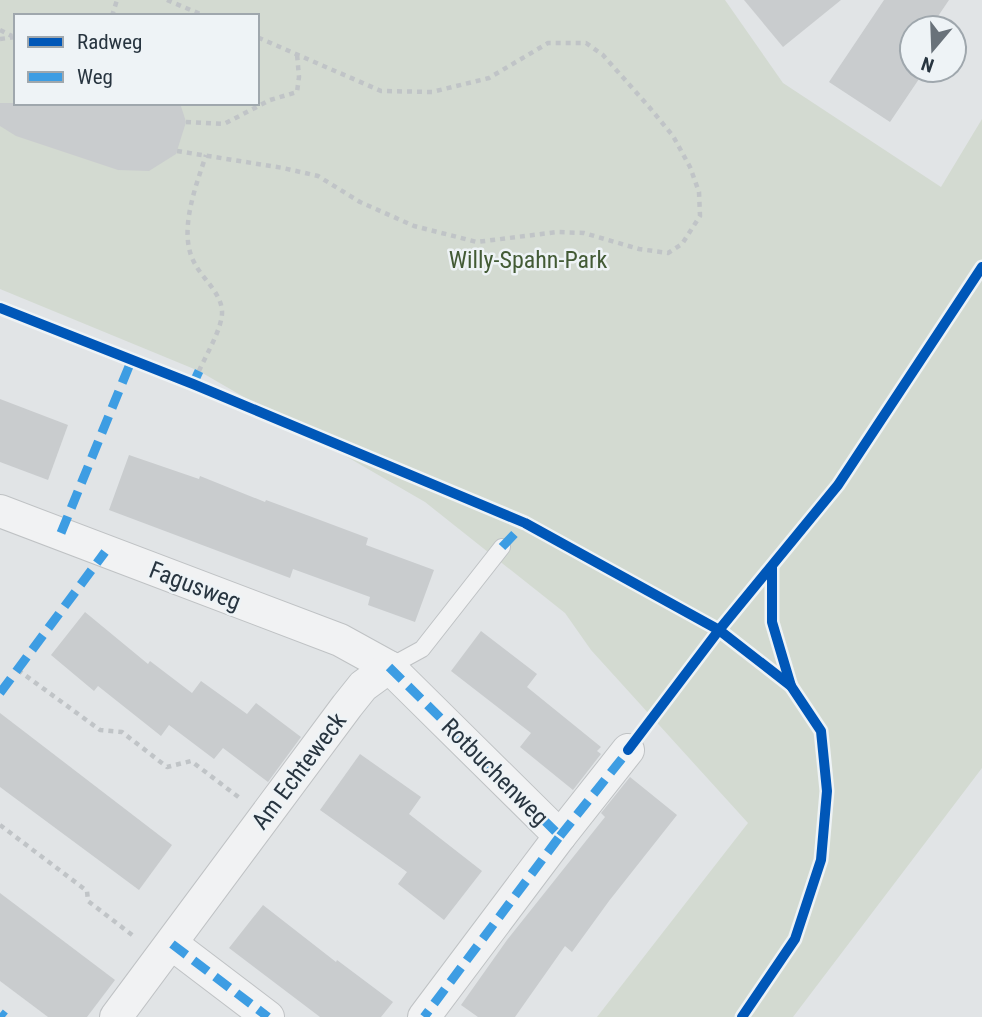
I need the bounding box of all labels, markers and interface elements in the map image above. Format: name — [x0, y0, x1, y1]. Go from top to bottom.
legend — [14, 14, 259, 105]
north arrow — [898, 14, 968, 84]
text: Radweg — [77, 30, 142, 54]
text: N — [918, 52, 937, 77]
text: Weg — [77, 65, 113, 89]
park label: Willy-Spahn-Park — [449, 246, 607, 274]
street label: Fagusweg — [145, 556, 245, 616]
street label: Am Echteweck — [246, 707, 352, 835]
street label: Rotbuchenweg — [436, 713, 554, 831]

